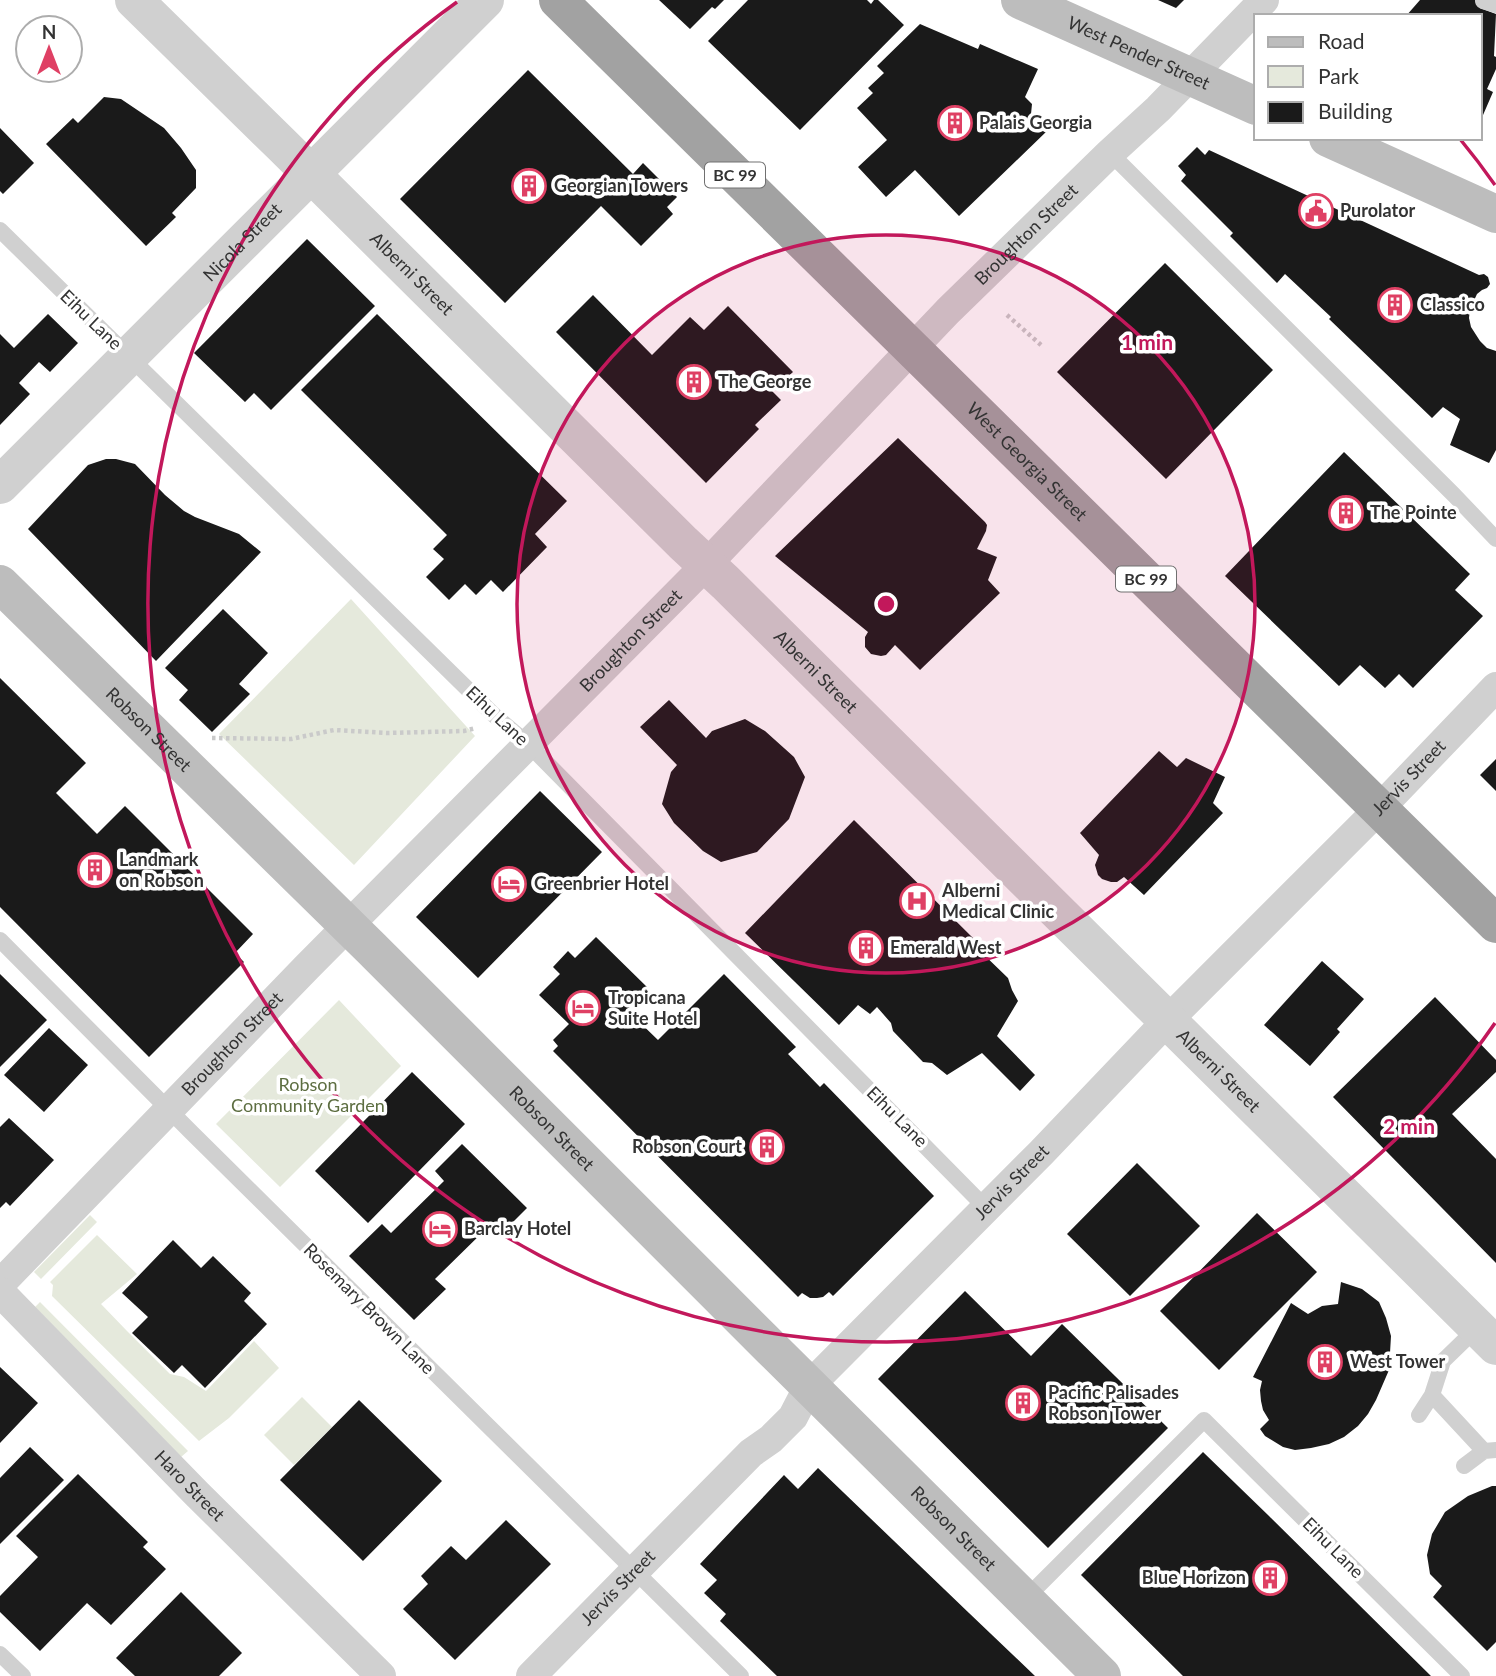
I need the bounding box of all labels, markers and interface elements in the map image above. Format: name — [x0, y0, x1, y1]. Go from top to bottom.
street label: West Pender Street — [1064, 11, 1214, 94]
north arrow — [14, 14, 84, 84]
legend — [1254, 14, 1482, 140]
text: N — [42, 20, 56, 43]
text: Road — [1318, 28, 1365, 53]
text: Park — [1318, 63, 1359, 88]
text: Building — [1318, 98, 1393, 123]
building icon: Palais Georgia — [936, 104, 974, 142]
place label: Palais Georgia — [979, 111, 1092, 133]
road number: BC 99 — [705, 162, 765, 188]
building icon: Georgian Towers — [510, 167, 548, 205]
place label: Georgian Towers — [554, 174, 688, 196]
street label: Broughton Street — [969, 178, 1082, 289]
public building icon: Purolator — [1297, 192, 1335, 230]
street label: Nicola Street — [198, 198, 286, 286]
place label: Purolator — [1340, 199, 1415, 221]
street label: Alberni Street — [366, 227, 459, 320]
street label: Eihu Lane — [56, 285, 127, 354]
building icon: Classico — [1376, 286, 1414, 324]
place label: Classico — [1420, 293, 1485, 315]
text: 1 min — [1121, 329, 1173, 354]
building icon: The George — [675, 363, 713, 401]
place label: The George — [718, 370, 812, 392]
street label: West Georgia Street — [963, 397, 1093, 525]
building icon: The Pointe — [1327, 494, 1365, 532]
place label: The Pointe — [1370, 501, 1457, 523]
road number: BC 99 — [1116, 566, 1176, 592]
street label: Broughton Street — [574, 584, 686, 696]
centre of rings — [874, 592, 898, 616]
street label: Alberni Street — [770, 625, 863, 718]
street label: Eihu Lane — [462, 681, 533, 750]
street label: Robson Street — [102, 682, 197, 776]
street label: Jervis Street — [1367, 734, 1450, 820]
place label: Landmark on Robson — [119, 848, 204, 891]
building icon: Landmark on Robson — [76, 851, 114, 889]
hotel icon: Greenbrier Hotel — [490, 865, 528, 903]
place label: Greenbrier Hotel — [534, 872, 669, 894]
place label: Alberni Medical Clinic — [941, 879, 1054, 922]
hospital icon: Alberni Medical Clinic — [898, 882, 936, 920]
building icon: Emerald West — [847, 929, 885, 967]
place label: Emerald West — [890, 936, 1002, 958]
place label: Tropicana Suite Hotel — [608, 986, 698, 1029]
street label: Broughton Street — [176, 987, 287, 1100]
hotel icon: Tropicana Suite Hotel — [564, 989, 602, 1027]
street label: Alberni Street — [1173, 1024, 1266, 1117]
park label: Robson Community Garden — [231, 1073, 385, 1116]
street label: Robson Street — [505, 1081, 600, 1175]
street label: Eihu Lane — [863, 1081, 933, 1151]
text: 2 min — [1383, 1113, 1435, 1138]
building icon: Robson Court — [748, 1128, 786, 1166]
place label: Robson Court — [632, 1135, 742, 1157]
street label: Jervis Street — [969, 1139, 1053, 1224]
hotel icon: Barclay Hotel — [421, 1210, 459, 1248]
place label: Barclay Hotel — [464, 1217, 571, 1239]
street label: Rosemary Brown Lane — [300, 1238, 440, 1378]
building icon: West Tower — [1306, 1343, 1344, 1381]
place label: West Tower — [1350, 1350, 1446, 1372]
place label: Pacific Palisades Robson Tower — [1048, 1381, 1179, 1424]
building icon: Pacific Palisades Robson Tower — [1004, 1384, 1042, 1422]
street label: Haro Street — [150, 1445, 230, 1526]
street label: Robson Street — [907, 1481, 1002, 1575]
street label: Eihu Lane — [1299, 1512, 1369, 1582]
street label: Jervis Street — [576, 1544, 660, 1629]
building icon: Blue Horizon — [1251, 1559, 1289, 1597]
place label: Blue Horizon — [1142, 1566, 1246, 1588]

